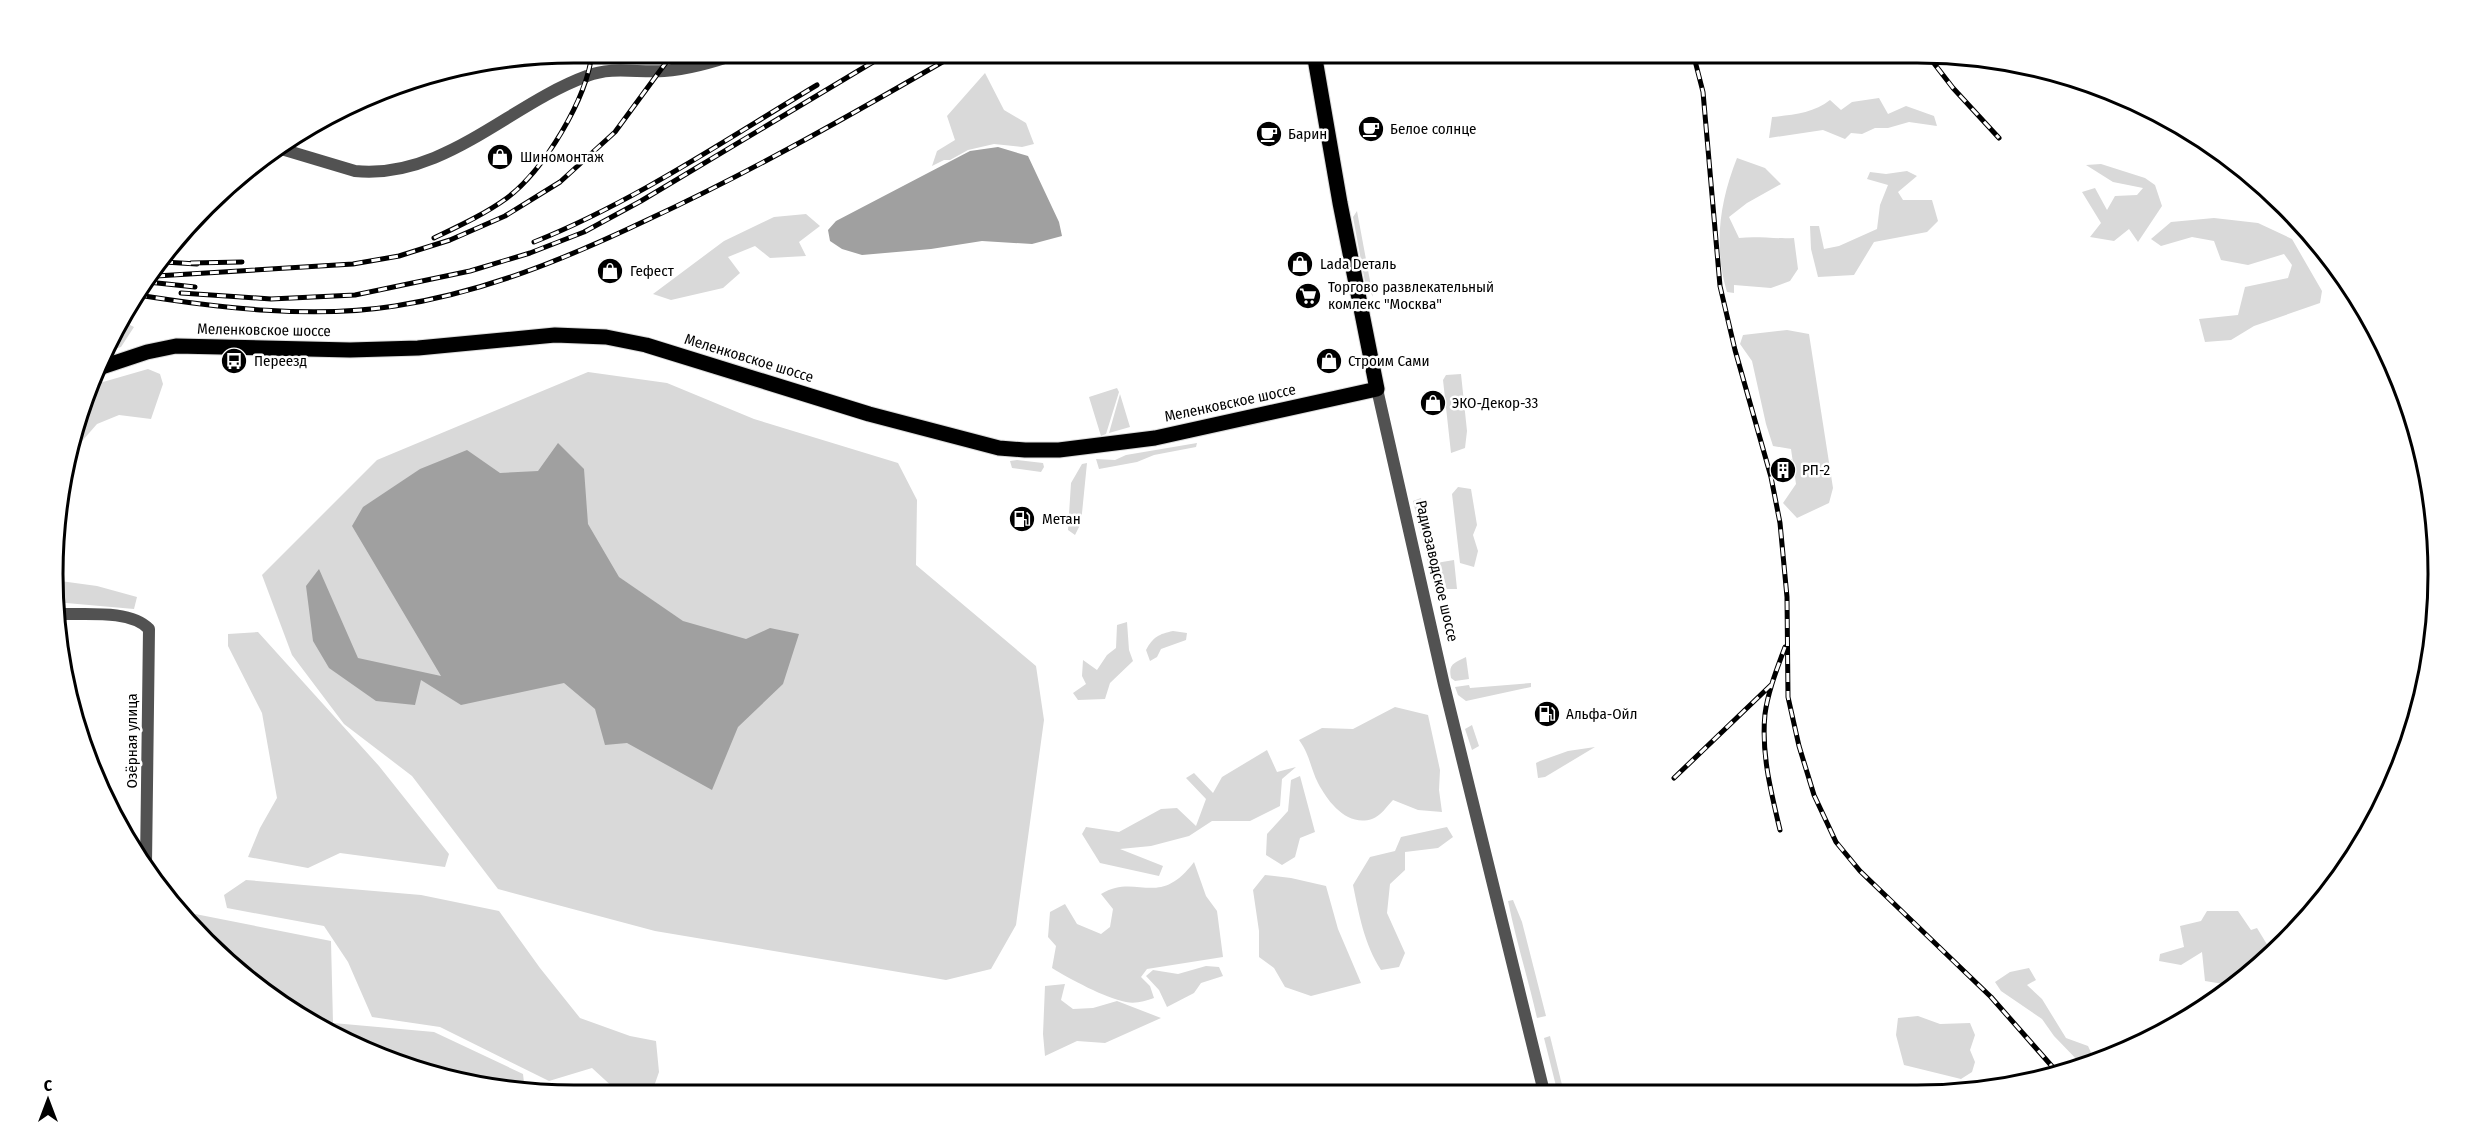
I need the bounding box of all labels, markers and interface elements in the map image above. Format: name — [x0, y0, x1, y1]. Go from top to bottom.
cafe icon: Белое солнце — [1356, 114, 1386, 144]
cafe icon: Барин — [1254, 119, 1284, 149]
place label: Белое солнце — [1390, 120, 1476, 138]
place label: Барин — [1288, 125, 1327, 143]
shop icon: Шиномонтаж — [485, 142, 515, 172]
place label: Шиномонтаж — [520, 148, 604, 166]
shop icon: Lada Dеталь — [1285, 249, 1315, 279]
place label: Lada Dеталь — [1320, 255, 1396, 273]
shop icon: Гефест — [595, 256, 625, 286]
place label: Гефест — [630, 262, 675, 280]
place label: Торгово развлекательный комлекс "Москва" — [1328, 278, 1494, 313]
supermarket icon: Торгово развлекательный комлекс "Москва" — [1293, 281, 1323, 311]
street label: Меленковское шоссе — [197, 320, 331, 340]
street label: Меленковское шоссе — [682, 330, 816, 386]
bus stop icon: Переезд — [219, 346, 249, 376]
shop icon: Строим Сами — [1314, 346, 1344, 376]
place label: Переезд — [254, 352, 307, 370]
place label: Строим Сами — [1348, 352, 1430, 370]
street label: Меленковское шоссе — [1163, 380, 1297, 426]
shop icon: ЭКО-Декор-33 — [1418, 388, 1448, 418]
place label: ЭКО-Декор-33 — [1452, 394, 1538, 412]
building icon: РП-2 — [1768, 455, 1798, 485]
place label: РП-2 — [1802, 461, 1830, 479]
street label: Радиозаводское шоссе — [1412, 499, 1462, 643]
fuel station icon: Метан — [1007, 504, 1037, 534]
place label: Метан — [1042, 510, 1081, 528]
street label: Озёрная улица — [123, 693, 141, 789]
fuel station icon: Альфа-Ойл — [1532, 699, 1562, 729]
place label: Альфа-Ойл — [1566, 705, 1637, 723]
north arrow — [18, 1070, 78, 1130]
text: С — [44, 1076, 53, 1095]

